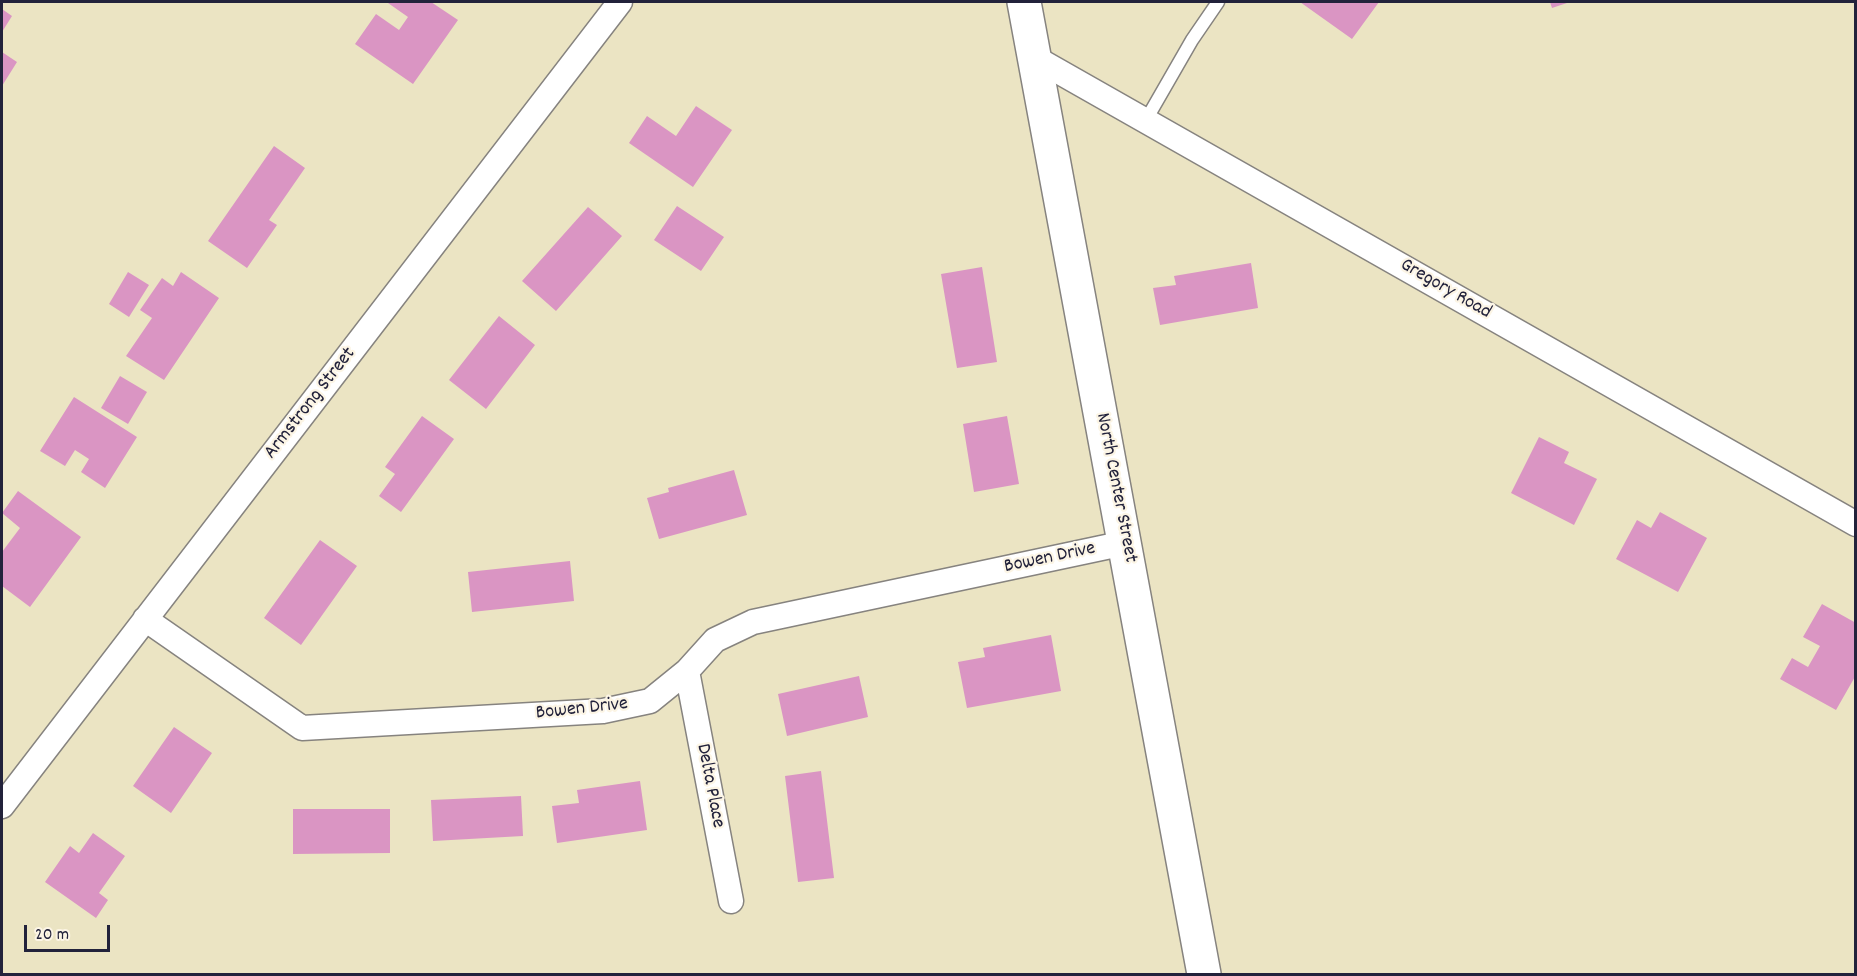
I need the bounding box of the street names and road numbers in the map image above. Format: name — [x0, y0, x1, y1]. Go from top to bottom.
street label: Gregory Road — [1395, 254, 1495, 326]
street label: Armstrong Street — [260, 343, 362, 465]
street label: North Center Street — [1089, 411, 1141, 565]
street label: Bowen Drive — [1002, 538, 1098, 580]
street label: Bowen Drive — [535, 693, 629, 727]
street label: Delta Place — [689, 742, 729, 830]

